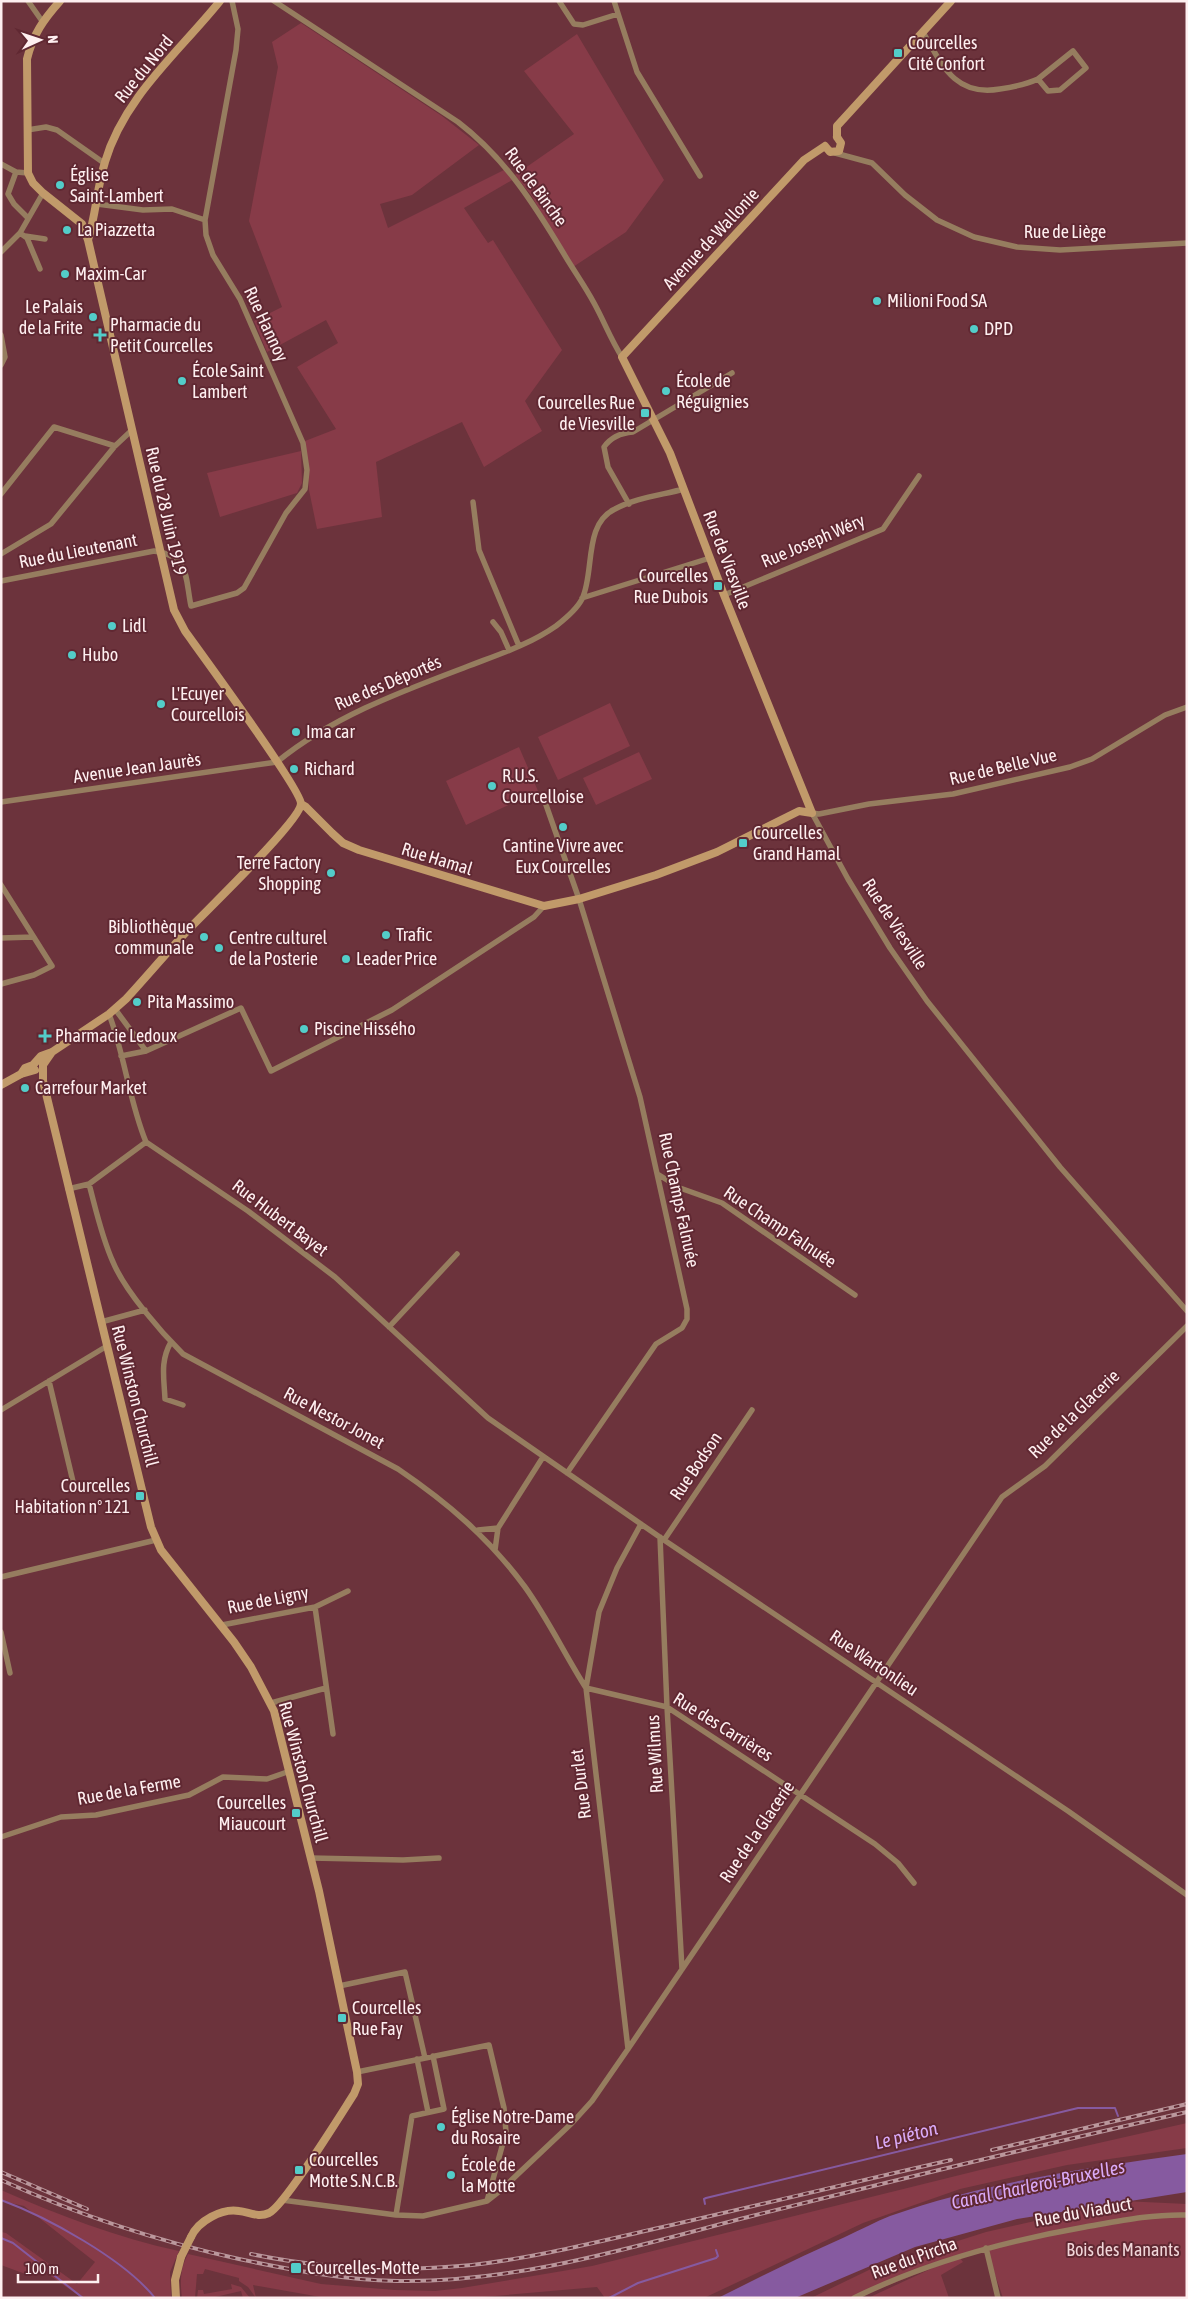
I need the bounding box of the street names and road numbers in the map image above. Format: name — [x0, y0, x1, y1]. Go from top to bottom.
street label: Rue du Nord — [110, 31, 177, 107]
street label: Rue de Binche — [501, 143, 572, 230]
street label: Avenue de Wallonie — [658, 184, 763, 294]
street label: Rue de Liège — [1024, 221, 1106, 242]
street label: Rue Hannoy — [240, 283, 293, 365]
street label: Rue du 28 Juin 1919 — [142, 445, 191, 577]
street label: Rue de Viesville — [699, 507, 756, 612]
street label: Rue Joseph Wéry — [758, 509, 868, 572]
street label: Rue du Lieutenant — [17, 529, 139, 572]
street label: Rue des Déportés — [331, 651, 444, 714]
street label: Rue de Belle Vue — [947, 744, 1059, 789]
street label: Avenue Jean Jaurès — [72, 748, 202, 787]
street label: Rue Hamal — [399, 838, 475, 879]
street label: Rue de Viesville — [858, 874, 933, 973]
street label: Rue Champs Falnuée — [655, 1130, 704, 1269]
street label: Rue Hubert Bayet — [228, 1175, 332, 1260]
street label: Rue Champ Falnuée — [720, 1181, 841, 1272]
street label: Rue Winston Churchill — [108, 1323, 163, 1469]
street label: Rue de la Glacerie — [1024, 1365, 1123, 1462]
street label: Rue Nestor Jonet — [280, 1382, 388, 1453]
street label: Rue Bodson — [665, 1428, 726, 1504]
street label: Rue de Ligny — [225, 1581, 310, 1618]
street label: Rue Wartonlieu — [826, 1625, 923, 1700]
street label: Rue des Carrières — [670, 1688, 777, 1765]
street label: Rue Winston Churchill — [275, 1699, 332, 1845]
street label: Rue Wilmus — [642, 1714, 667, 1794]
street label: Rue Durlet — [566, 1748, 595, 1820]
street label: Rue de la Ferme — [76, 1770, 182, 1809]
street label: Rue de la Glacerie — [715, 1777, 798, 1887]
street label: Rue du Viaduct — [1033, 2193, 1133, 2230]
street label: Rue du Pircha — [868, 2232, 960, 2283]

